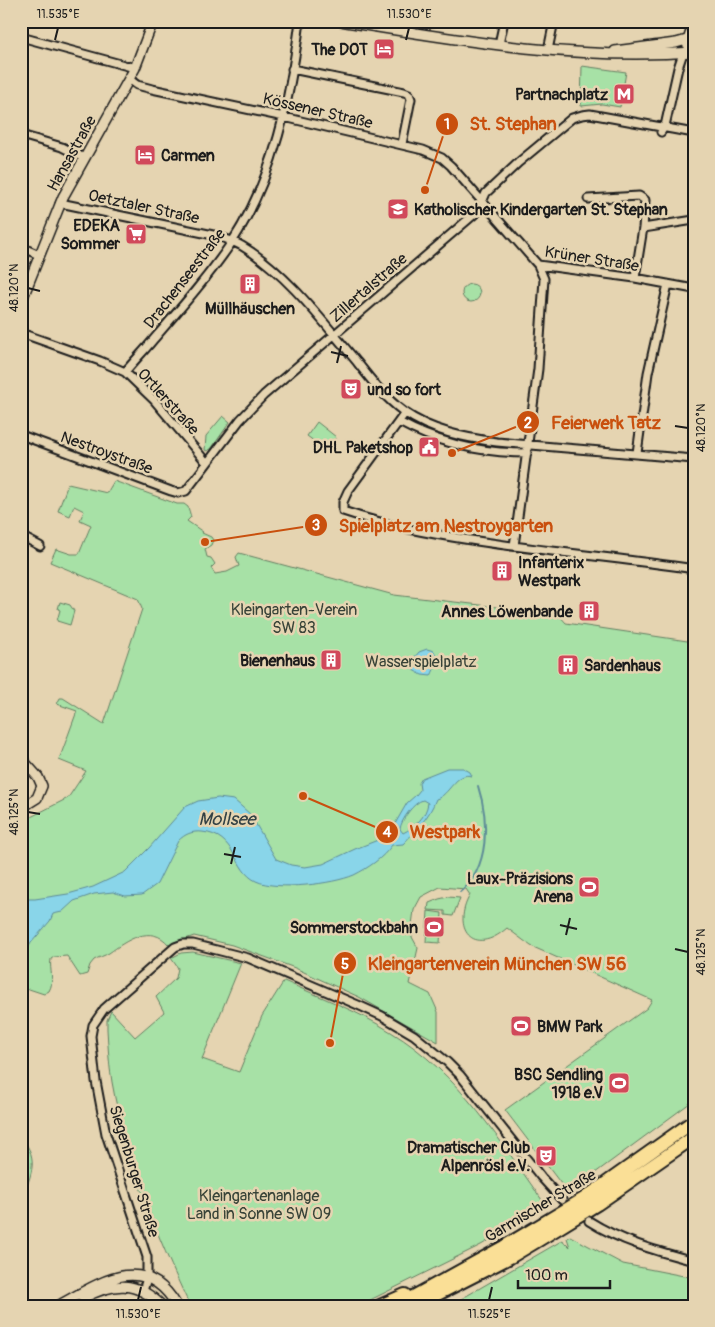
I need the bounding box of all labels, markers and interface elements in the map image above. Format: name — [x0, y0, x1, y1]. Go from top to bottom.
text: 11.535°E — [36, 7, 80, 22]
text: 11.530°E — [387, 7, 431, 22]
hotel icon: The DOT — [372, 37, 396, 61]
place label: The DOT — [310, 40, 368, 60]
metro station icon: Partnachplatz — [612, 82, 636, 106]
place label: Partnachplatz — [515, 85, 609, 105]
street label: Kössener Straße — [261, 89, 375, 133]
callout: St. Stephan — [434, 108, 567, 141]
street label: Hansastraße — [43, 112, 101, 195]
text: St. Stephan — [469, 113, 557, 136]
text: 1 — [444, 115, 450, 134]
hotel icon: Carmen — [133, 143, 157, 167]
place label: Carmen — [161, 146, 215, 166]
street label: Oetztaler Straße — [86, 185, 201, 229]
school or university icon: Katholischer Kindergarten St. Stephan — [386, 197, 410, 221]
place label: Katholischer Kindergarten St. Stephan — [414, 200, 668, 220]
place label: EDEKA Sommer — [61, 216, 121, 254]
supermarket icon: EDEKA Sommer — [124, 222, 148, 246]
street label: Drachenseestraße — [140, 225, 230, 333]
street label: Krüner Straße — [543, 242, 641, 276]
street label: Zillertalstraße — [326, 249, 412, 327]
text: 48.120°N — [7, 264, 22, 312]
building icon: Müllhäuschen — [238, 272, 262, 296]
place label: Müllhäuschen — [205, 299, 295, 319]
street label: Ortlerstraße — [133, 364, 204, 439]
theatre icon: und so fort — [339, 377, 363, 401]
place label: und so fort — [367, 380, 441, 400]
text: 48.120°N — [694, 404, 709, 452]
callout: Feierwerk Tatz — [516, 406, 671, 439]
text: Feierwerk Tatz — [551, 412, 662, 435]
text: 2 — [524, 414, 532, 433]
street label: Nestroystraße — [58, 427, 156, 479]
public building icon: DHL Paketshop — [417, 435, 441, 459]
place label: DHL Paketshop — [313, 438, 413, 458]
callout: Spielplatz am Nestroygarten — [304, 509, 563, 542]
text: Spielplatz am Nestroygarten — [339, 515, 553, 538]
text: 3 — [312, 516, 320, 535]
place label: Infanterix Westpark — [518, 553, 584, 591]
building icon: Infanterix Westpark — [490, 559, 514, 583]
building icon: Annes Löwenbande — [577, 599, 601, 623]
park label: Kleingarten-Verein SW 83 — [231, 600, 357, 638]
place label: Annes Löwenbande — [441, 602, 574, 622]
building icon: Bienenhaus — [319, 648, 343, 672]
place label: Bienenhaus — [240, 651, 316, 671]
park label: Wasserspielplatz — [365, 652, 477, 672]
building icon: Sardenhaus — [556, 653, 580, 677]
place label: Sardenhaus — [584, 656, 661, 676]
text: 48.125°N — [7, 789, 22, 835]
water label: Mollsee — [199, 808, 258, 831]
callout: Westpark — [375, 815, 490, 848]
text: Westpark — [410, 821, 481, 844]
text: 4 — [383, 823, 392, 842]
place label: Laux-Präzisions Arena — [467, 869, 574, 907]
sports icon: Laux-Präzisions Arena — [577, 875, 601, 899]
sports icon: Sommerstockbahn — [422, 915, 446, 939]
place label: Sommerstockbahn — [290, 918, 418, 938]
text: 48.125°N — [694, 929, 709, 975]
callout: Kleingartenverein München SW 56 — [332, 947, 636, 980]
text: Kleingartenverein München SW 56 — [368, 953, 626, 976]
text: 5 — [341, 955, 349, 974]
sports icon: BMW Park — [509, 1014, 533, 1038]
place label: BMW Park — [537, 1017, 603, 1037]
place label: BSC Sendling 1918 e.V — [514, 1065, 603, 1103]
sports icon: BSC Sendling 1918 e.V — [607, 1071, 631, 1095]
street label: Siegenburger Straße — [104, 1103, 164, 1240]
place label: Dramatischer Club Alpenrösl e.V. — [407, 1138, 530, 1176]
theatre icon: Dramatischer Club Alpenrösl e.V. — [534, 1144, 558, 1168]
street label: Garmischer Straße — [481, 1165, 600, 1247]
park label: Kleingartenanlage Land in Sonne SW 09 — [187, 1186, 331, 1224]
scale bar — [518, 1257, 610, 1289]
text: 100 m — [525, 1266, 568, 1285]
text: 11.530°E — [116, 1307, 160, 1322]
text: 11.525°E — [467, 1307, 511, 1322]

